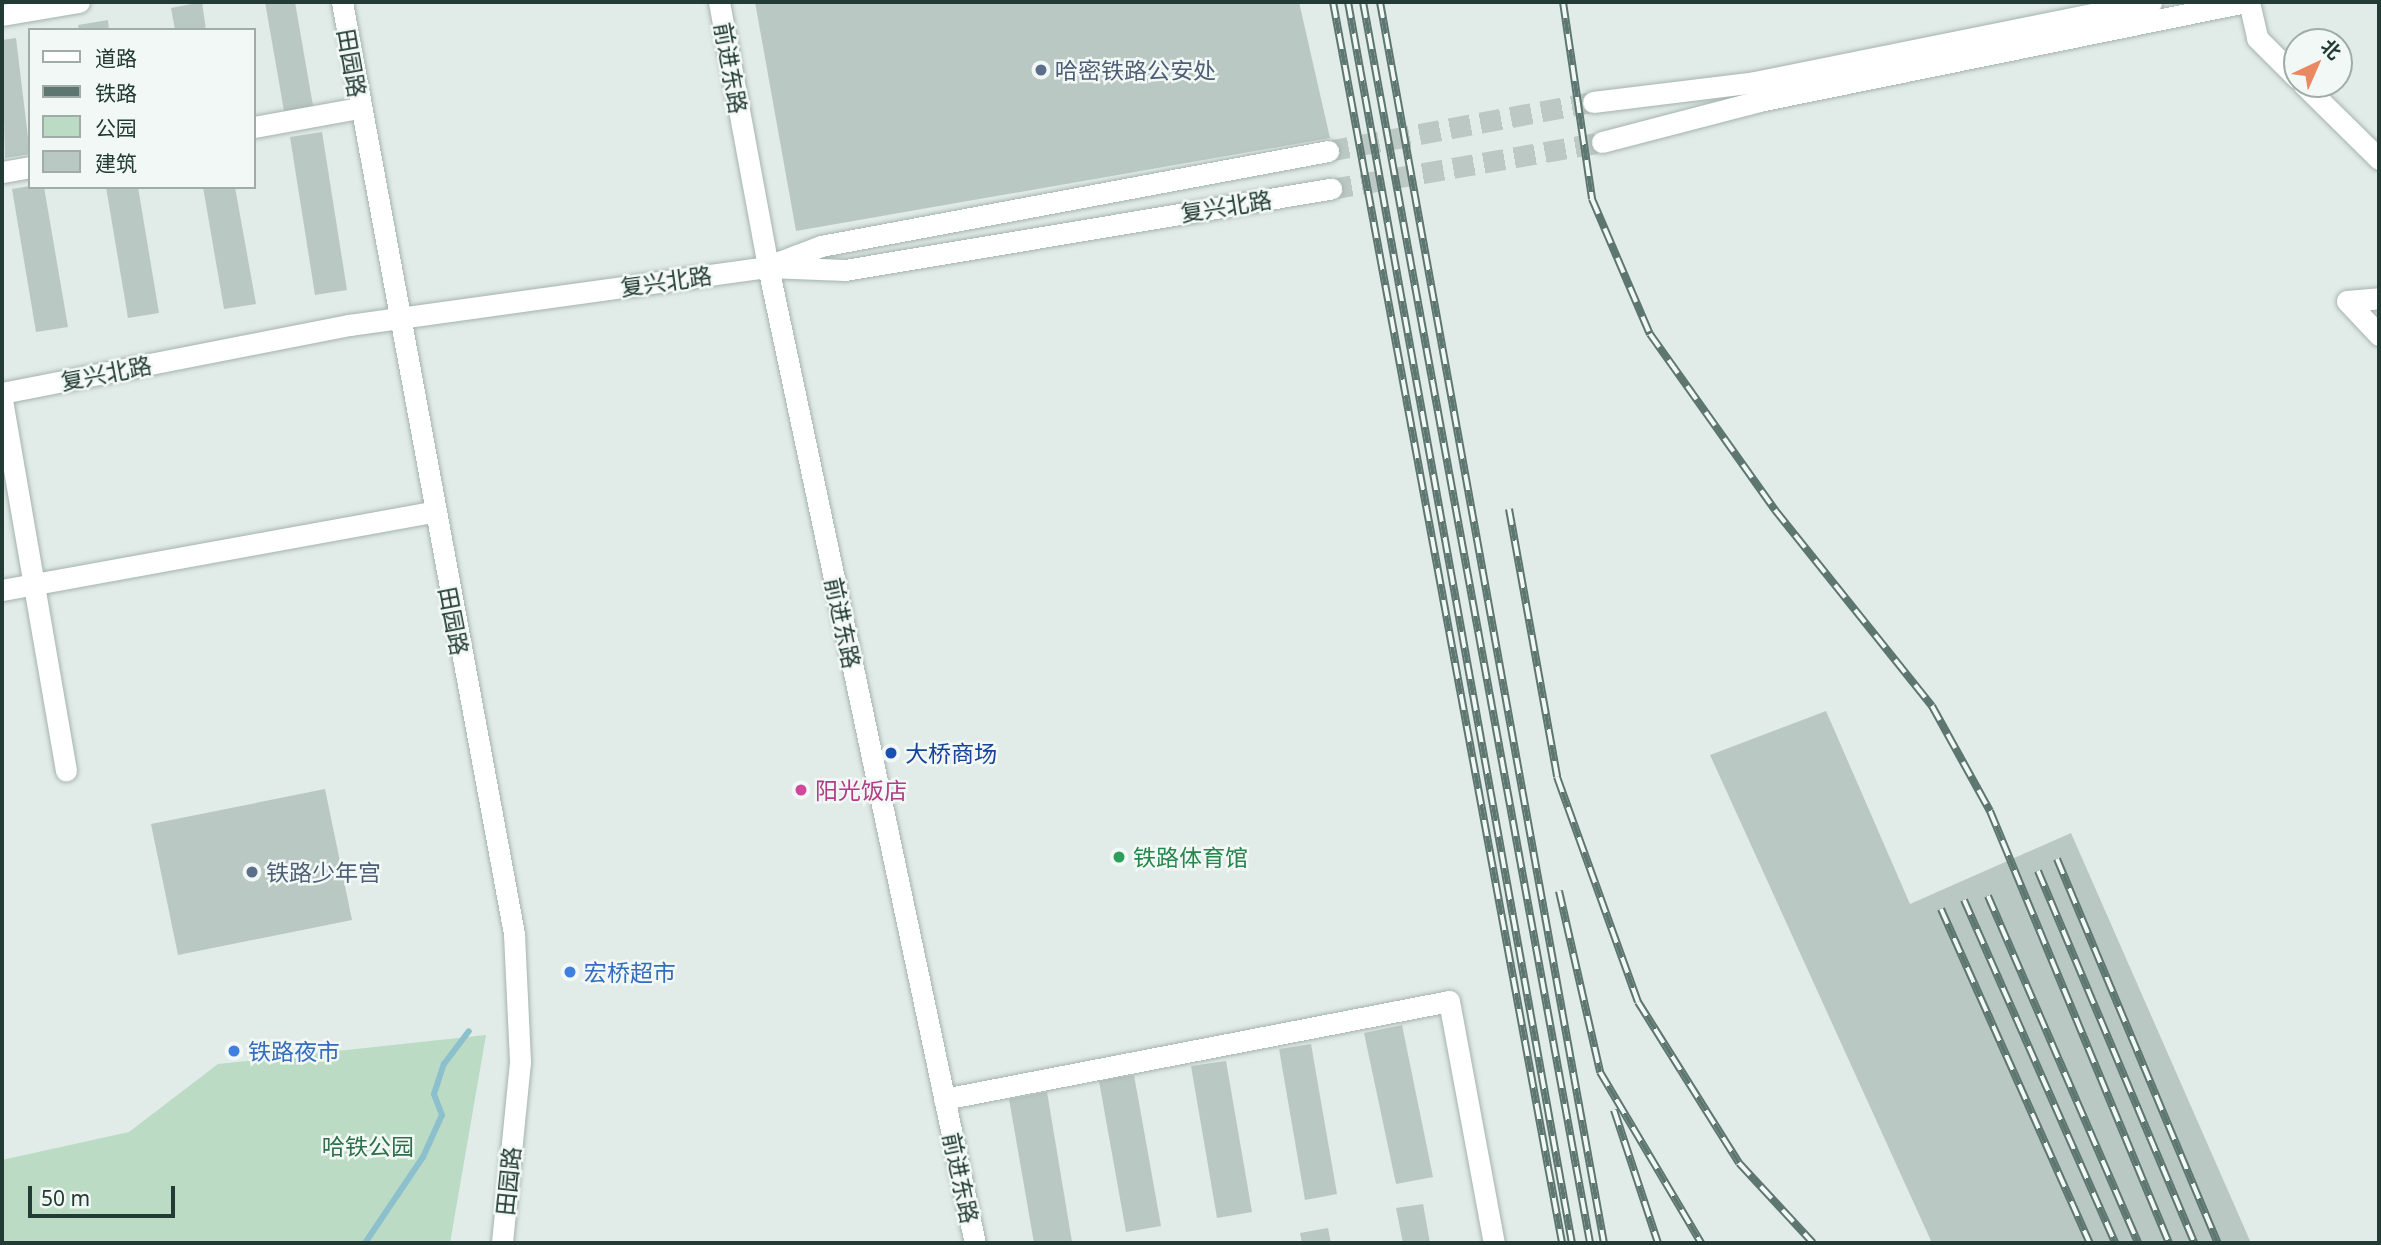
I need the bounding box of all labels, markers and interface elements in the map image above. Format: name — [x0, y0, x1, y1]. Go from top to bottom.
street label: 前进东路 — [709, 20, 753, 116]
street label: 田园路 — [332, 27, 372, 99]
legend — [28, 28, 256, 189]
north arrow — [2283, 28, 2353, 98]
text: 北 — [2315, 33, 2347, 65]
text: 道路 — [95, 44, 137, 72]
place label: 哈密铁路公安处 — [1055, 56, 1216, 84]
marker: 哈密铁路公安处 — [1033, 62, 1049, 78]
text: 铁路 — [95, 79, 137, 107]
text: 公园 — [95, 114, 137, 142]
text: 建筑 — [95, 149, 137, 177]
street label: 复兴北路 — [1178, 185, 1274, 227]
street label: 复兴北路 — [619, 261, 713, 301]
street label: 复兴北路 — [58, 351, 154, 395]
street label: 前进东路 — [820, 575, 866, 671]
street label: 田园路 — [434, 585, 474, 657]
place label: 大桥商场 — [905, 739, 997, 767]
marker: 大桥商场 — [883, 745, 899, 761]
place label: 阳光饭店 — [815, 776, 907, 804]
marker: 阳光饭店 — [793, 782, 809, 798]
place label: 铁路体育馆 — [1133, 843, 1248, 871]
marker: 铁路体育馆 — [1111, 849, 1127, 865]
place label: 铁路少年宫 — [266, 858, 381, 886]
marker: 铁路少年宫 — [244, 864, 260, 880]
place label: 宏桥超市 — [584, 958, 676, 986]
marker: 宏桥超市 — [562, 964, 578, 980]
place label: 铁路夜市 — [248, 1037, 340, 1065]
marker: 铁路夜市 — [226, 1043, 242, 1059]
street label: 前进东路 — [938, 1130, 984, 1226]
park label: 哈铁公园 — [322, 1132, 414, 1160]
street label: 田园路 — [491, 1145, 525, 1217]
scale bar — [32, 1172, 178, 1216]
text: 50 m — [41, 1184, 90, 1212]

